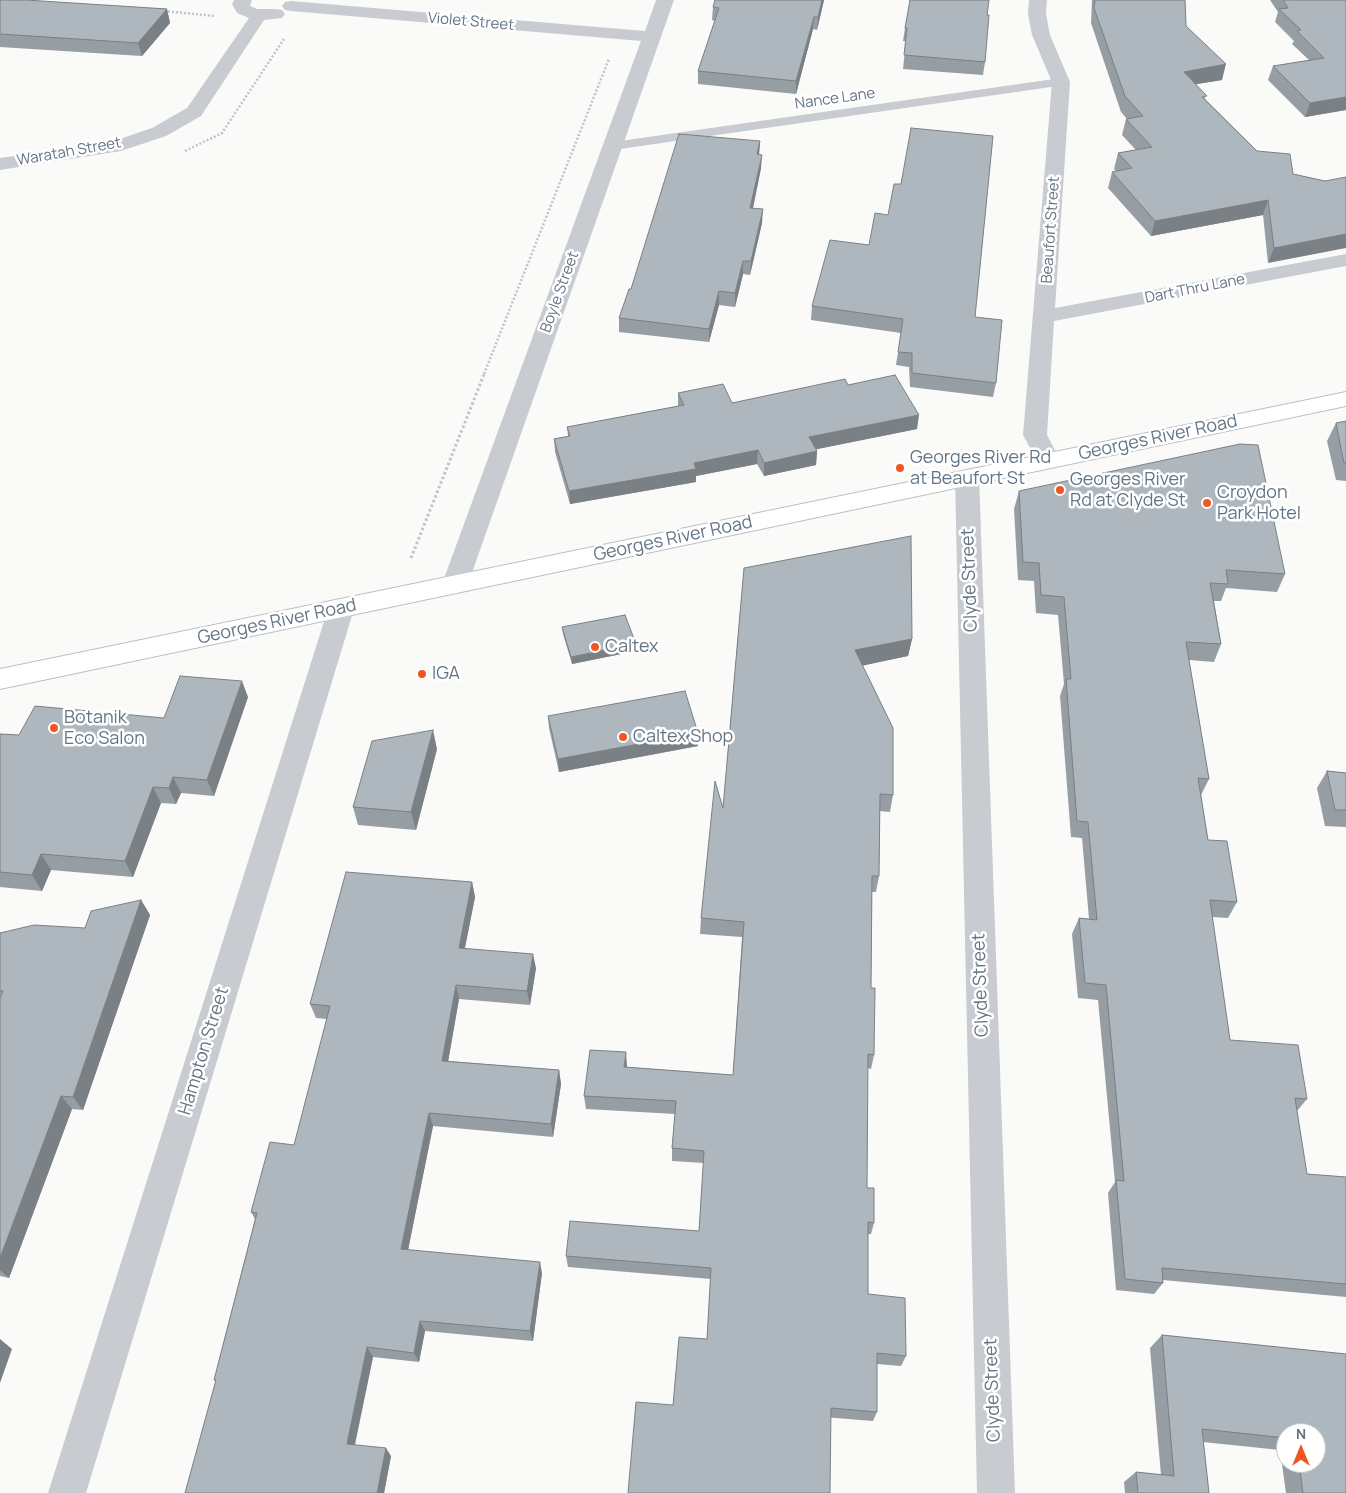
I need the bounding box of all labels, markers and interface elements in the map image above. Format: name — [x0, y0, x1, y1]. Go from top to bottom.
street label: Violet Street — [427, 9, 515, 35]
street label: Nance Lane — [794, 84, 876, 114]
street label: Waratah Street — [16, 134, 122, 170]
street label: Beaufort Street — [1038, 176, 1064, 284]
street label: Boyle Street — [537, 249, 583, 335]
street label: Dart Thru Lane — [1143, 270, 1247, 308]
street label: Georges River Road — [1077, 411, 1239, 465]
place label: Georges River Rd at Beaufort St — [910, 447, 1051, 489]
marker: Georges River Rd at Beaufort St — [894, 462, 906, 474]
place label: Georges River Rd at Clyde St — [1070, 469, 1186, 512]
place label: Croydon Park Hotel — [1217, 482, 1301, 524]
marker: Georges River Rd at Clyde St — [1054, 484, 1066, 496]
marker: Croydon Park Hotel — [1201, 497, 1213, 509]
street label: Georges River Road — [592, 512, 754, 566]
street label: Clyde Street — [957, 528, 983, 632]
street label: Georges River Road — [196, 595, 358, 649]
place label: Caltex — [605, 636, 659, 658]
marker: Caltex — [589, 641, 601, 653]
place label: IGA — [432, 663, 460, 685]
marker: IGA — [416, 668, 428, 680]
place label: Botanik Eco Salon — [64, 707, 145, 750]
marker: Botanik Eco Salon — [48, 722, 60, 734]
place label: Caltex Shop — [633, 726, 733, 748]
marker: Caltex Shop — [617, 731, 629, 743]
street label: Clyde Street — [968, 933, 994, 1037]
street label: Hampton Street — [174, 984, 234, 1118]
street label: Clyde Street — [980, 1338, 1006, 1442]
north arrow — [1276, 1423, 1326, 1473]
text: N — [1296, 1424, 1306, 1443]

